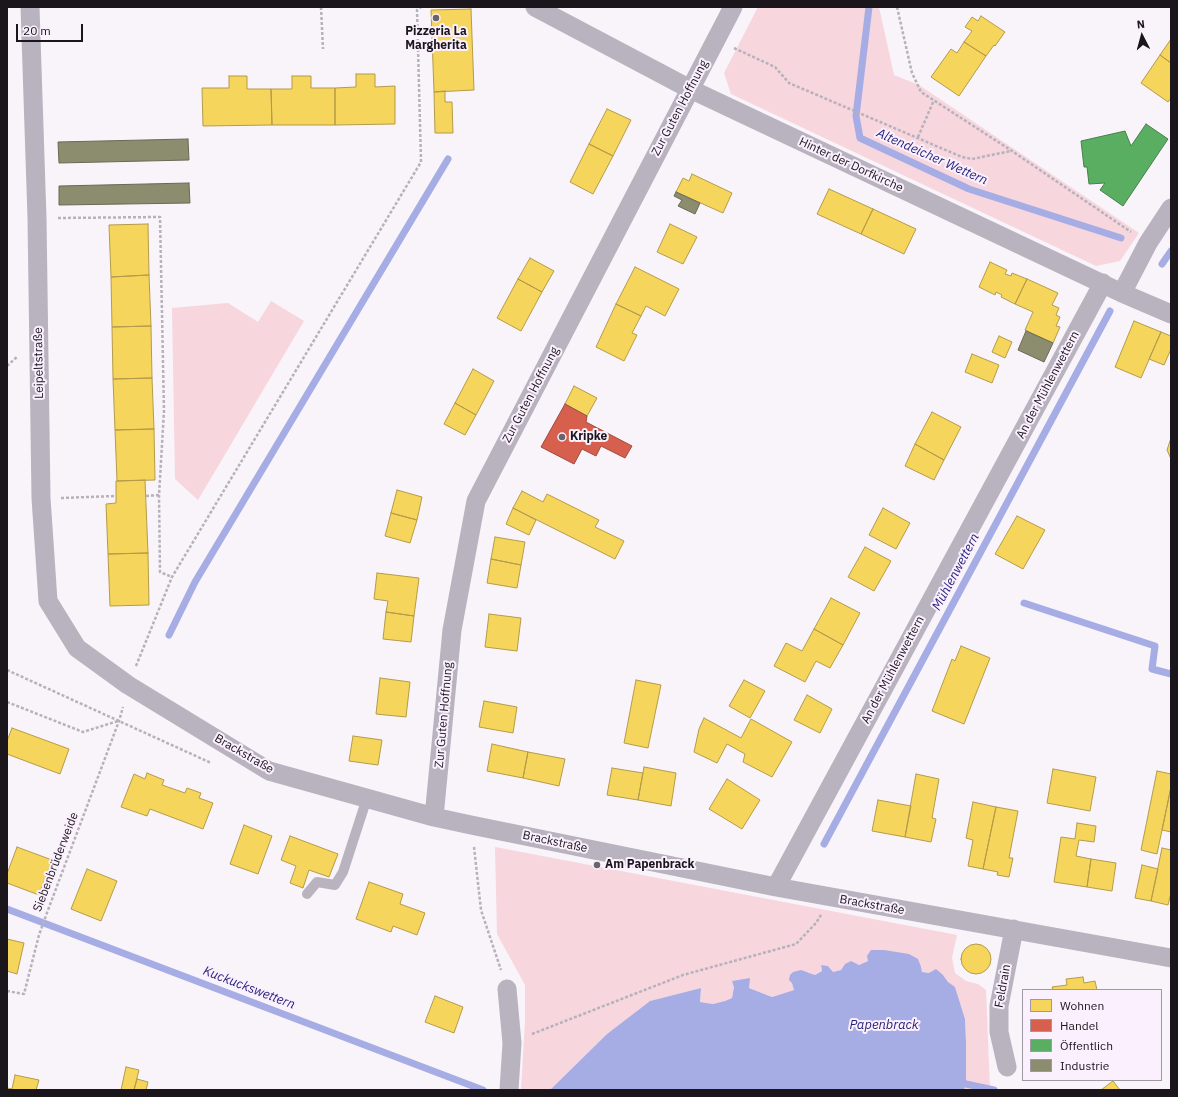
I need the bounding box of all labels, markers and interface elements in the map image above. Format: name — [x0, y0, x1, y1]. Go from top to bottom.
marker: Pizzeria La Margherita — [431, 13, 441, 23]
scale bar — [18, 16, 85, 42]
north arrow — [1122, 16, 1162, 56]
text: N — [1136, 17, 1145, 31]
text: 20 m — [23, 23, 51, 38]
place label: Pizzeria La Margherita — [405, 25, 467, 53]
street label: Zur Guten Hoffnung — [649, 58, 711, 158]
water label: Altendeicher Wettern — [874, 125, 990, 189]
street label: Hinter der Dorfkirche — [797, 135, 905, 195]
street label: Leipeltstraße — [31, 327, 47, 399]
street label: An der Mühlenwettern — [1013, 329, 1083, 441]
street label: Zur Guten Hoffnung — [500, 345, 562, 445]
place label: Kripke — [570, 430, 607, 444]
marker: Kripke — [557, 432, 567, 442]
water label: Mühlenwettern — [929, 531, 983, 613]
street label: An der Mühlenwettern — [858, 614, 928, 726]
street label: Zur Guten Hoffnung — [432, 661, 456, 769]
street label: Brackstraße — [212, 731, 276, 777]
street label: Siebenbrüderweide — [30, 810, 82, 914]
street label: Brackstraße — [521, 828, 589, 856]
place label: Am Papenbrack — [605, 858, 694, 872]
marker: Am Papenbrack — [592, 860, 602, 870]
street label: Brackstraße — [838, 892, 906, 918]
water label: Kuckuckswettern — [201, 963, 297, 1013]
street label: Feldrain — [992, 963, 1014, 1009]
legend — [1022, 989, 1162, 1081]
text: Wohnen — [1060, 998, 1104, 1013]
water label: Papenbrack — [849, 1017, 919, 1033]
text: Handel — [1060, 1018, 1099, 1033]
text: Öffentlich — [1060, 1038, 1113, 1053]
text: Industrie — [1060, 1058, 1109, 1073]

